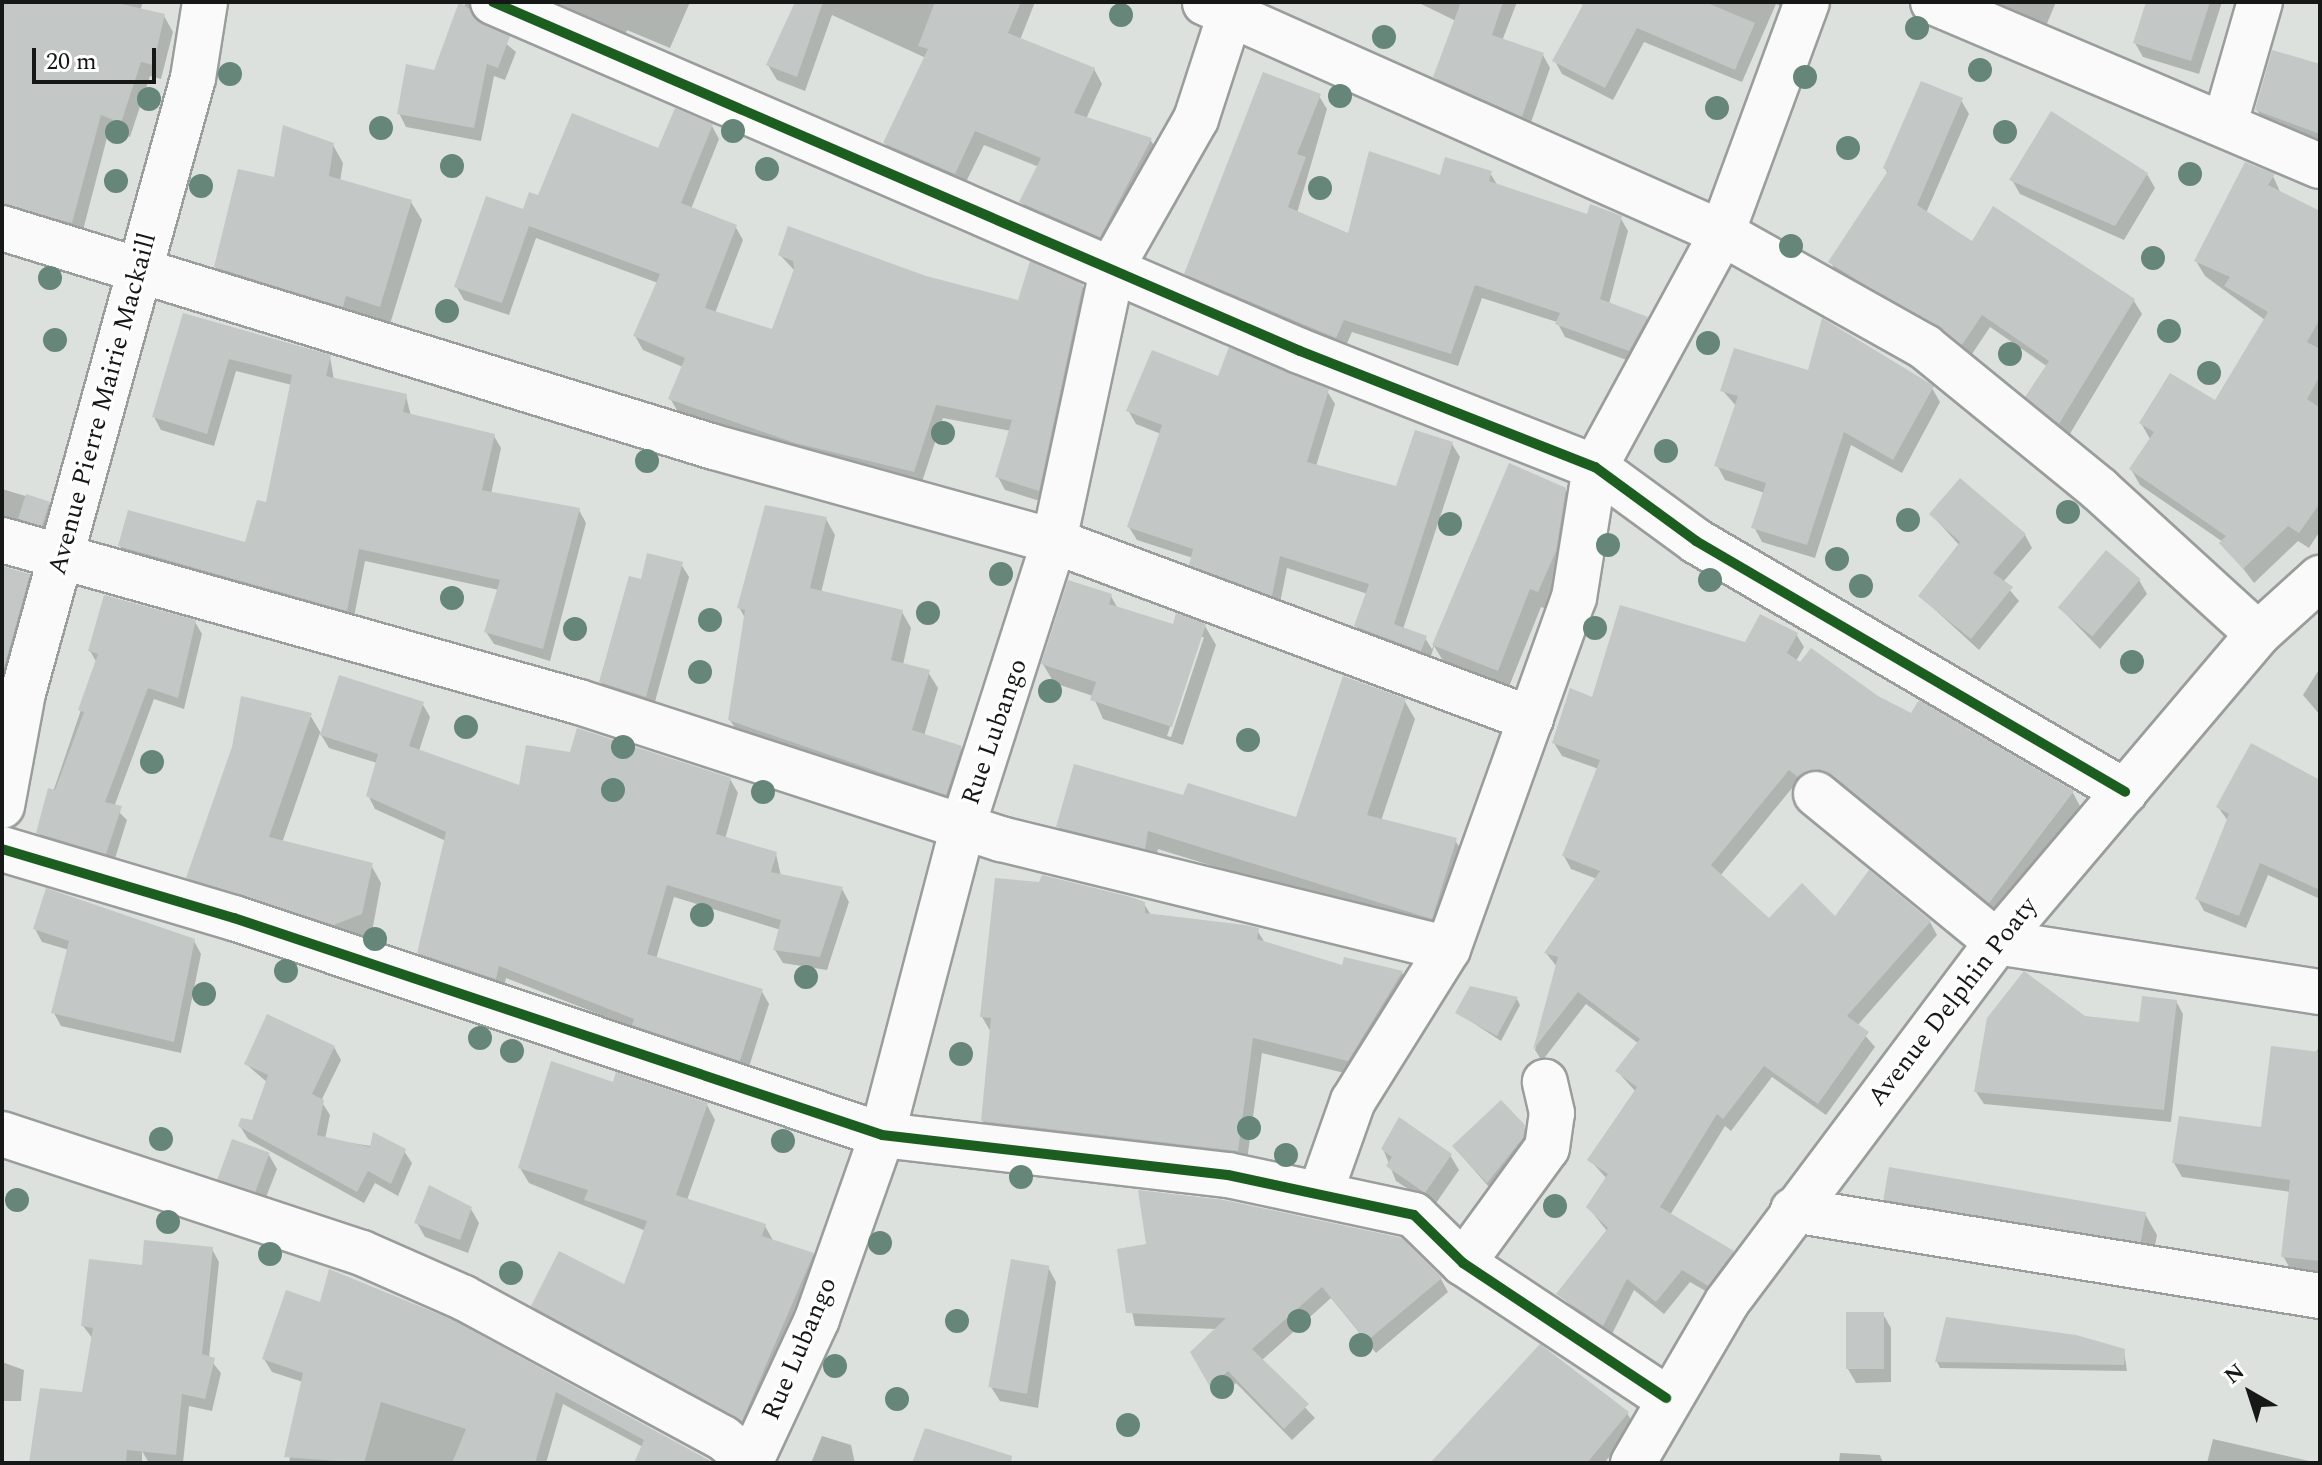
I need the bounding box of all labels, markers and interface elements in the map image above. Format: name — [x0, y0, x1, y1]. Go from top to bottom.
scale bar — [36, 32, 160, 82]
text: 20 m — [46, 44, 97, 80]
street label: Avenue Pierre Mairie Mackaill — [42, 229, 164, 579]
street label: Rue Lubango — [955, 655, 1035, 809]
street label: Avenue Delphin Poaty — [1862, 891, 2044, 1113]
street label: Rue Lubango — [756, 1273, 844, 1425]
north arrow — [2210, 1353, 2290, 1433]
text: N — [2217, 1355, 2252, 1392]

